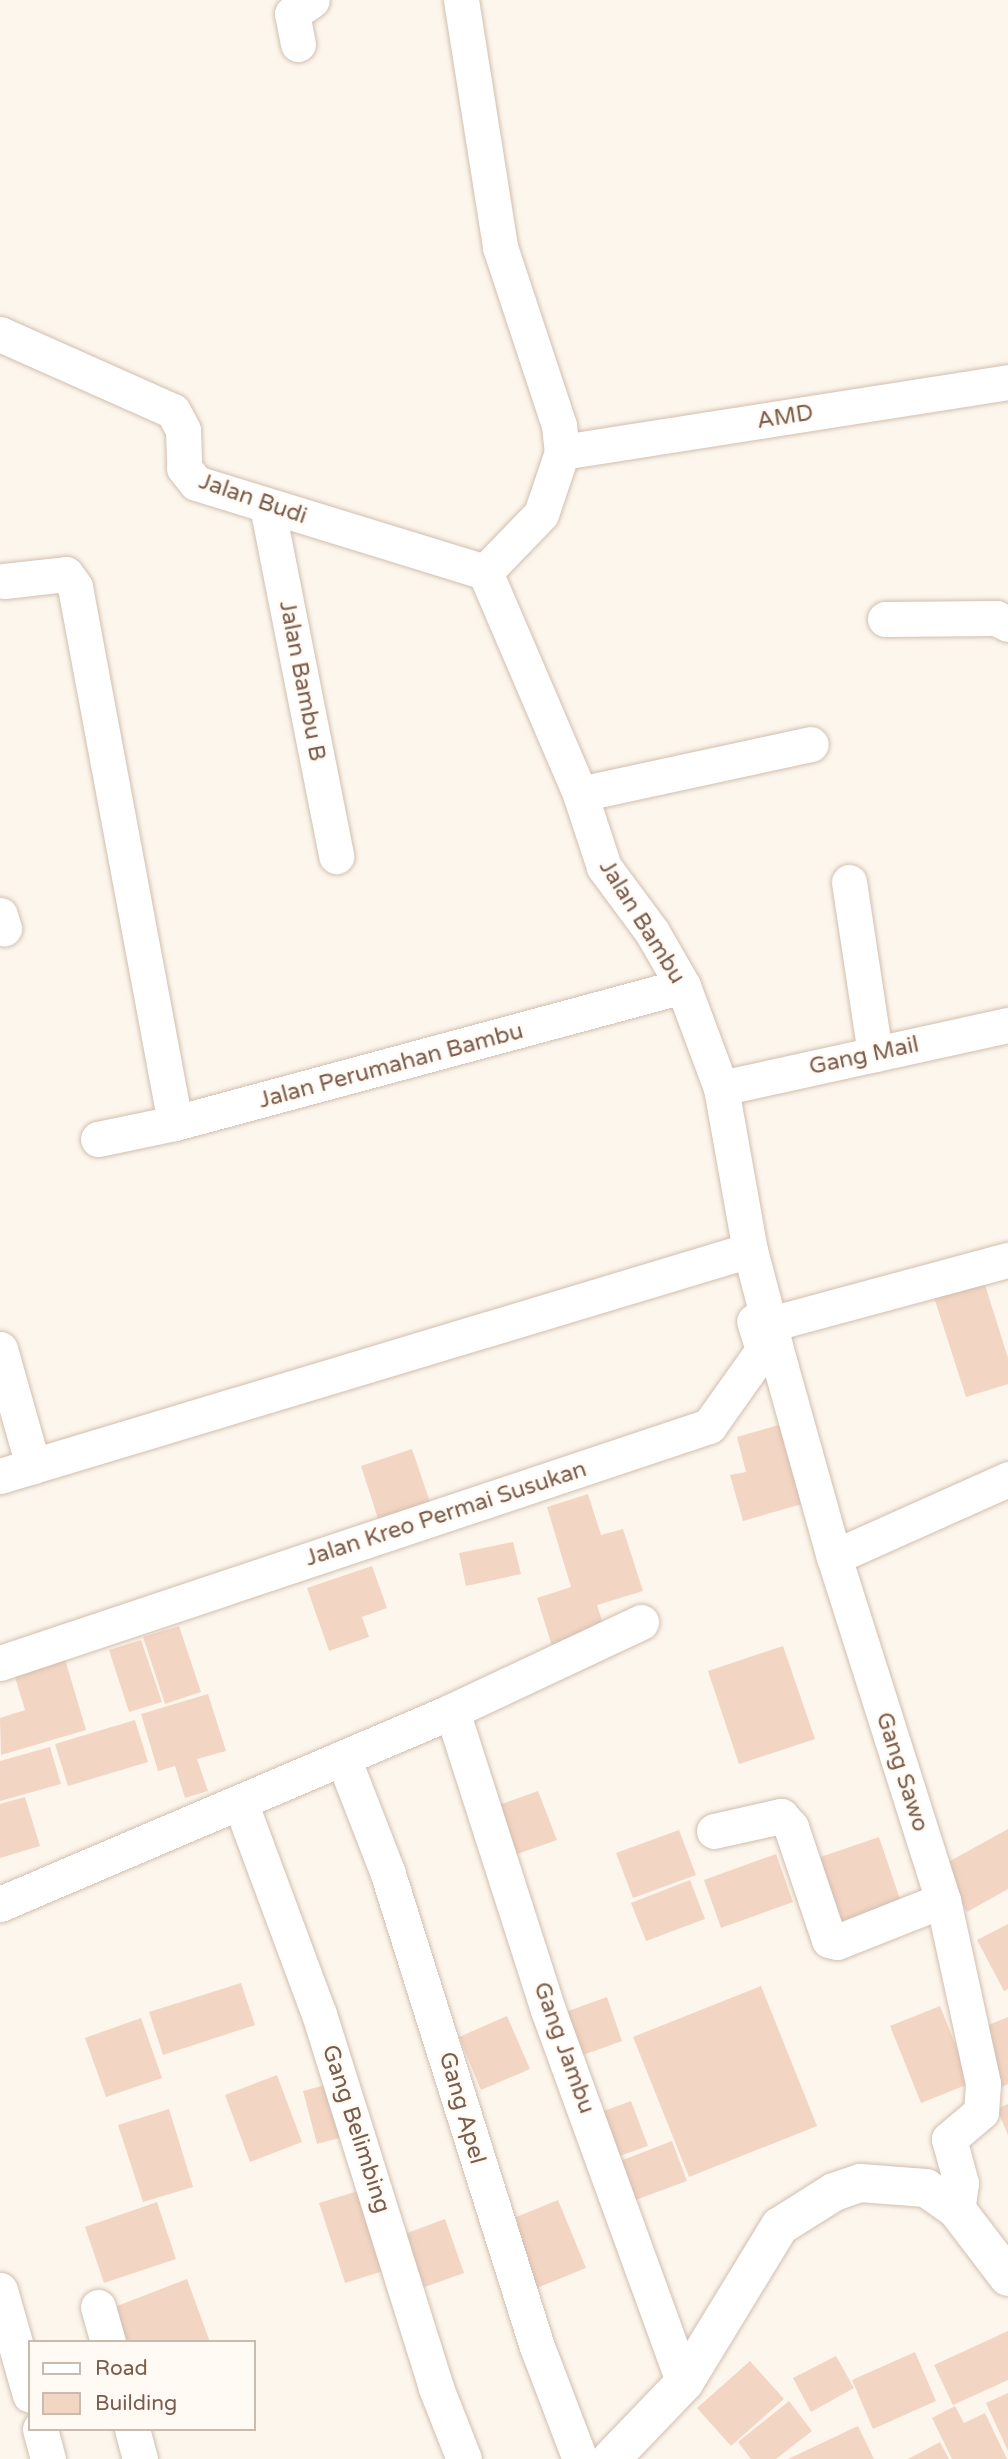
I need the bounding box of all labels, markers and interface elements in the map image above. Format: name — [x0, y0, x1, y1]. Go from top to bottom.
street label: AMD — [755, 399, 815, 435]
street label: Jalan Budi — [195, 468, 311, 530]
street label: Jalan Bambu B — [273, 599, 331, 763]
street label: Jalan Bambu — [593, 855, 691, 989]
street label: Jalan Perumahan Bambu — [256, 1017, 526, 1115]
street label: Gang Mail — [807, 1031, 921, 1081]
street label: Jalan Kreo Permai Susukan — [302, 1455, 590, 1573]
street label: Gang Sawo — [870, 1709, 934, 1835]
street label: Gang Jambu — [527, 1978, 601, 2118]
street label: Gang Belimbing — [316, 2042, 396, 2216]
street label: Gang Apel — [433, 2049, 491, 2167]
legend — [28, 2340, 256, 2431]
text: Road — [95, 2356, 148, 2381]
text: Building — [95, 2391, 177, 2416]

